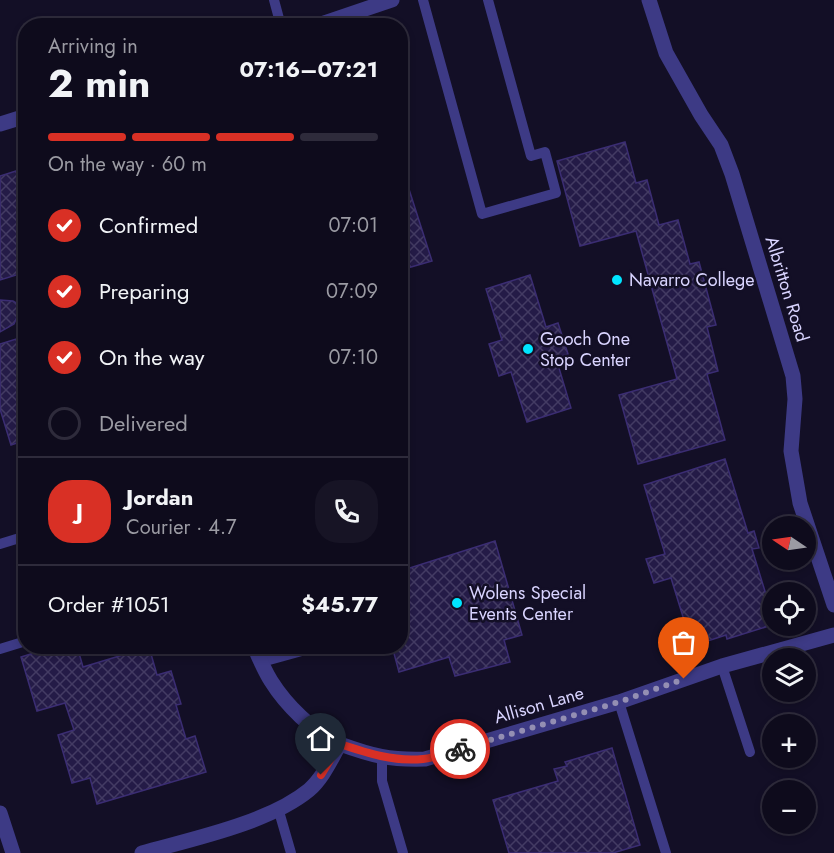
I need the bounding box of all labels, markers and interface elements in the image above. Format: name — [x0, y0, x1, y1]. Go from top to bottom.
text: Arriving in — [48, 32, 138, 61]
text: 07:16–07:21 — [239, 53, 378, 85]
text: 2 min — [48, 55, 150, 112]
text: On the way · 60 m — [48, 150, 207, 179]
icon: check — [48, 209, 81, 242]
text: Confirmed — [99, 209, 198, 241]
text: 07:01 — [329, 211, 378, 240]
street label: Albritton Road — [759, 233, 815, 345]
place label: Navarro College — [629, 267, 755, 293]
marker: Navarro College — [610, 273, 624, 287]
icon: check — [48, 275, 81, 308]
text: Preparing — [99, 275, 190, 307]
text: 07:09 — [326, 277, 378, 306]
place label: Gooch One Stop Center — [540, 326, 631, 373]
icon: check — [48, 341, 81, 374]
text: On the way — [99, 341, 204, 373]
marker: Gooch One Stop Center — [521, 342, 535, 356]
text: 07:10 — [329, 343, 378, 372]
text: Delivered — [99, 407, 188, 439]
button: phone — [315, 480, 378, 543]
text: Jordan — [126, 481, 193, 513]
text: J — [76, 495, 83, 527]
text: Courier · 4.7 — [126, 513, 237, 542]
north arrow — [762, 516, 816, 570]
map controls — [762, 516, 816, 834]
place label: Wolens Special Events Center — [469, 580, 586, 627]
button: locate — [762, 582, 816, 636]
text: Order #1051 — [48, 588, 170, 620]
text: $45.77 — [301, 588, 378, 620]
marker: Wolens Special Events Center — [450, 596, 464, 610]
pin — [658, 617, 709, 679]
icon: bag — [667, 626, 700, 659]
button: layers — [762, 648, 816, 702]
street label: Allison Lane — [491, 680, 587, 730]
pin — [295, 713, 346, 775]
button: + — [762, 714, 816, 768]
courier — [430, 719, 490, 779]
icon: home — [304, 722, 337, 755]
icon: bike — [444, 733, 477, 766]
button: − — [762, 780, 816, 834]

